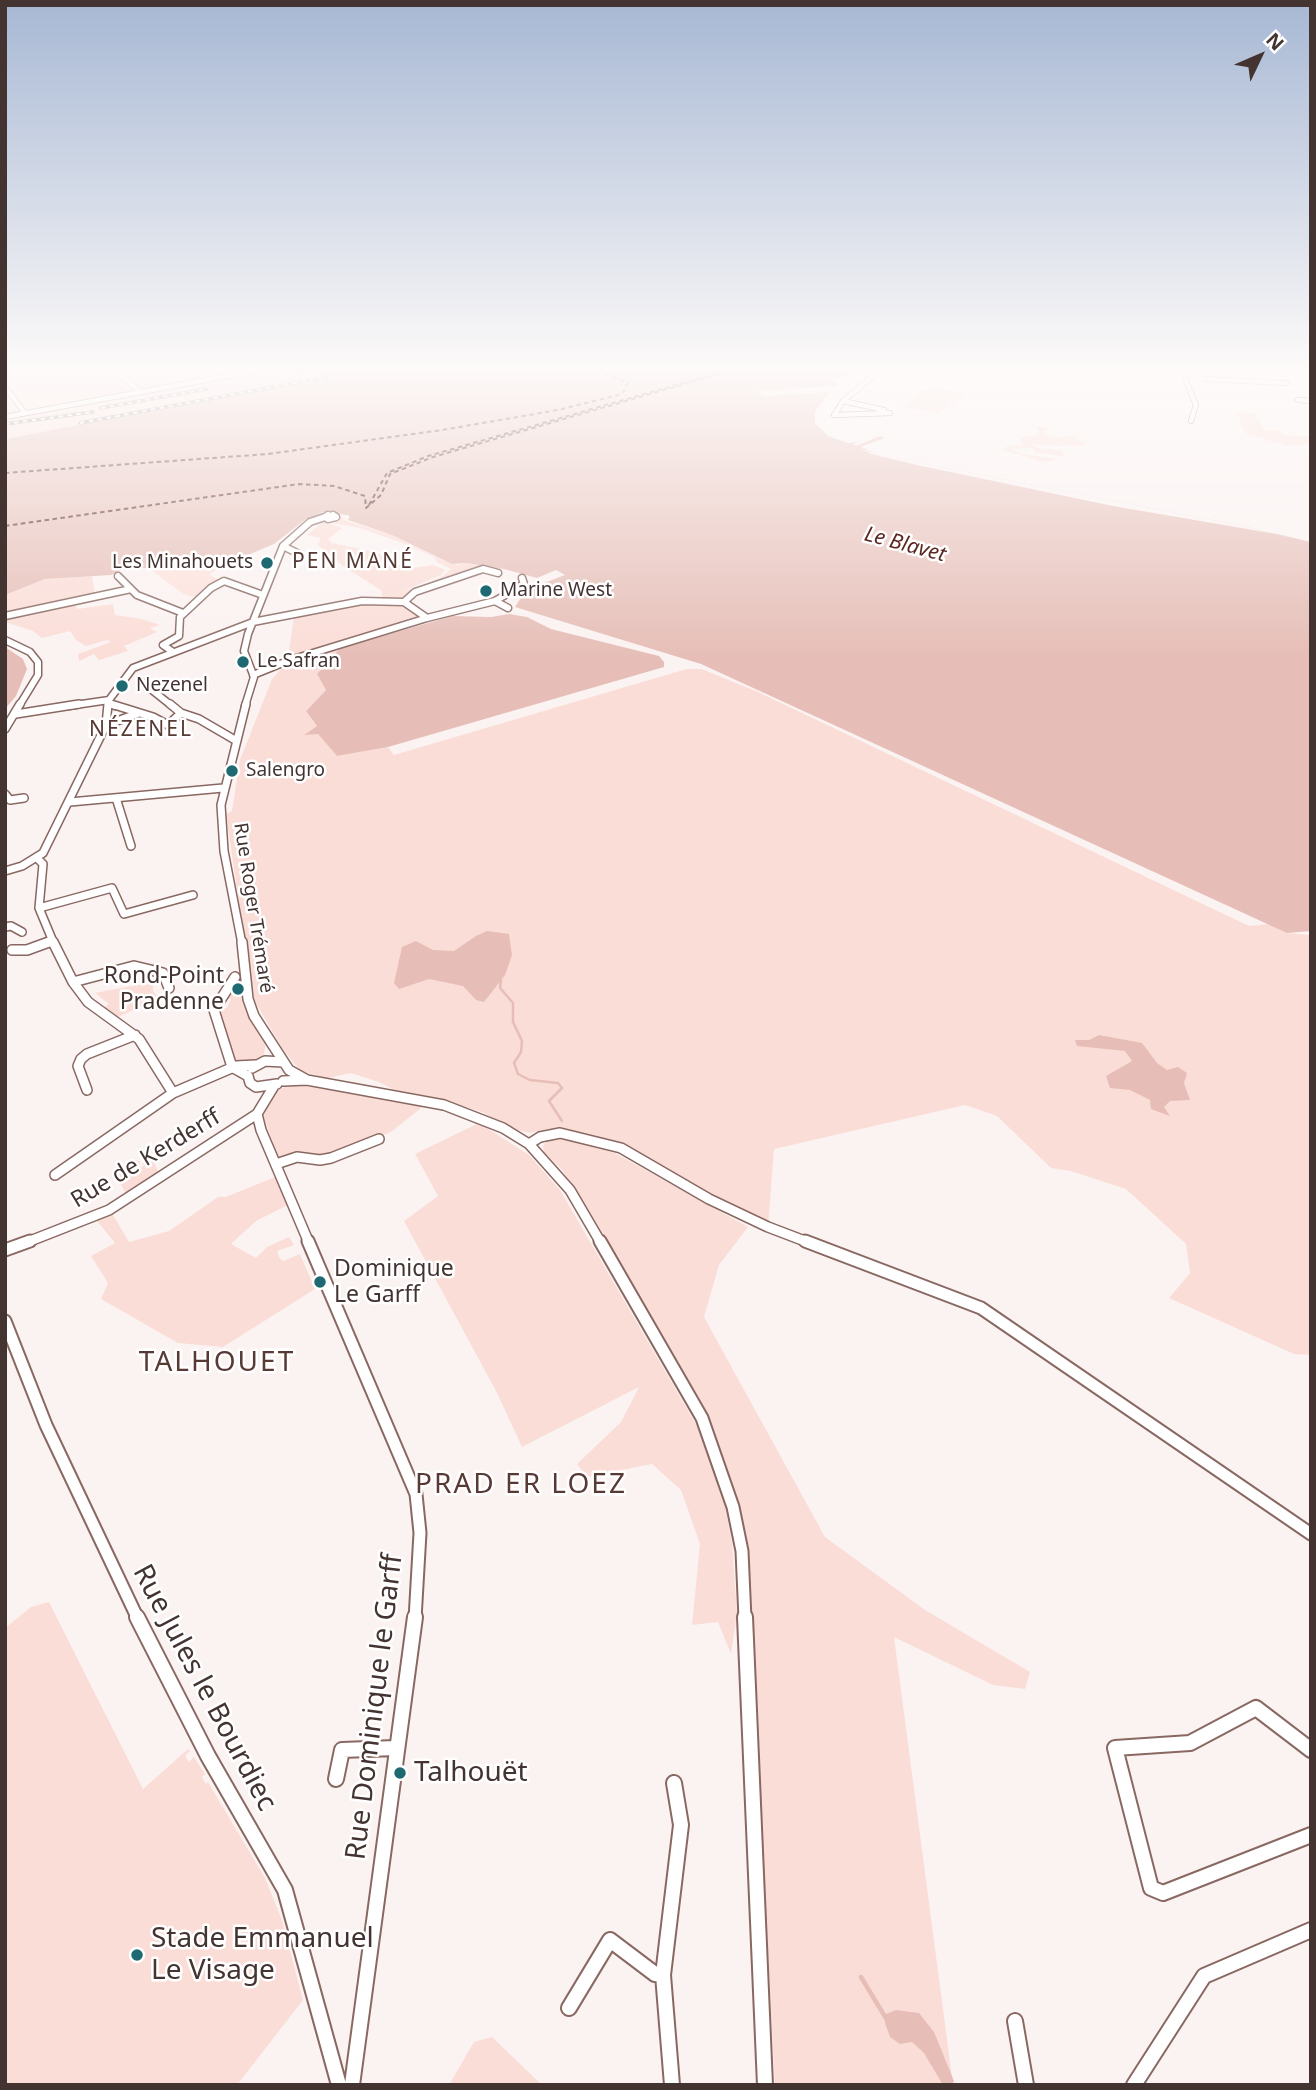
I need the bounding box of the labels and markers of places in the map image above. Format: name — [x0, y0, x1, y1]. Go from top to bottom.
place label: Les Minahouets — [112, 552, 253, 574]
marker: Les Minahouets — [259, 555, 275, 571]
place label: Marine West — [500, 580, 612, 602]
marker: Marine West — [478, 583, 494, 599]
place label: Le Safran — [257, 651, 340, 673]
marker: Le Safran — [235, 654, 251, 670]
place label: Nezenel — [136, 675, 208, 697]
marker: Nezenel — [114, 678, 130, 694]
place label: Salengro — [246, 760, 325, 782]
marker: Salengro — [224, 763, 240, 779]
place label: Rond-Point Pradenne — [104, 962, 224, 1016]
marker: Rond-Point Pradenne — [230, 981, 246, 997]
place label: Dominique Le Garff — [334, 1255, 454, 1309]
marker: Dominique Le Garff — [312, 1274, 328, 1290]
place label: Talhouët — [414, 1756, 528, 1790]
marker: Talhouët — [392, 1765, 408, 1781]
place label: Stade Emmanuel Le Visage — [151, 1922, 374, 1988]
marker: Stade Emmanuel Le Visage — [129, 1947, 145, 1963]

